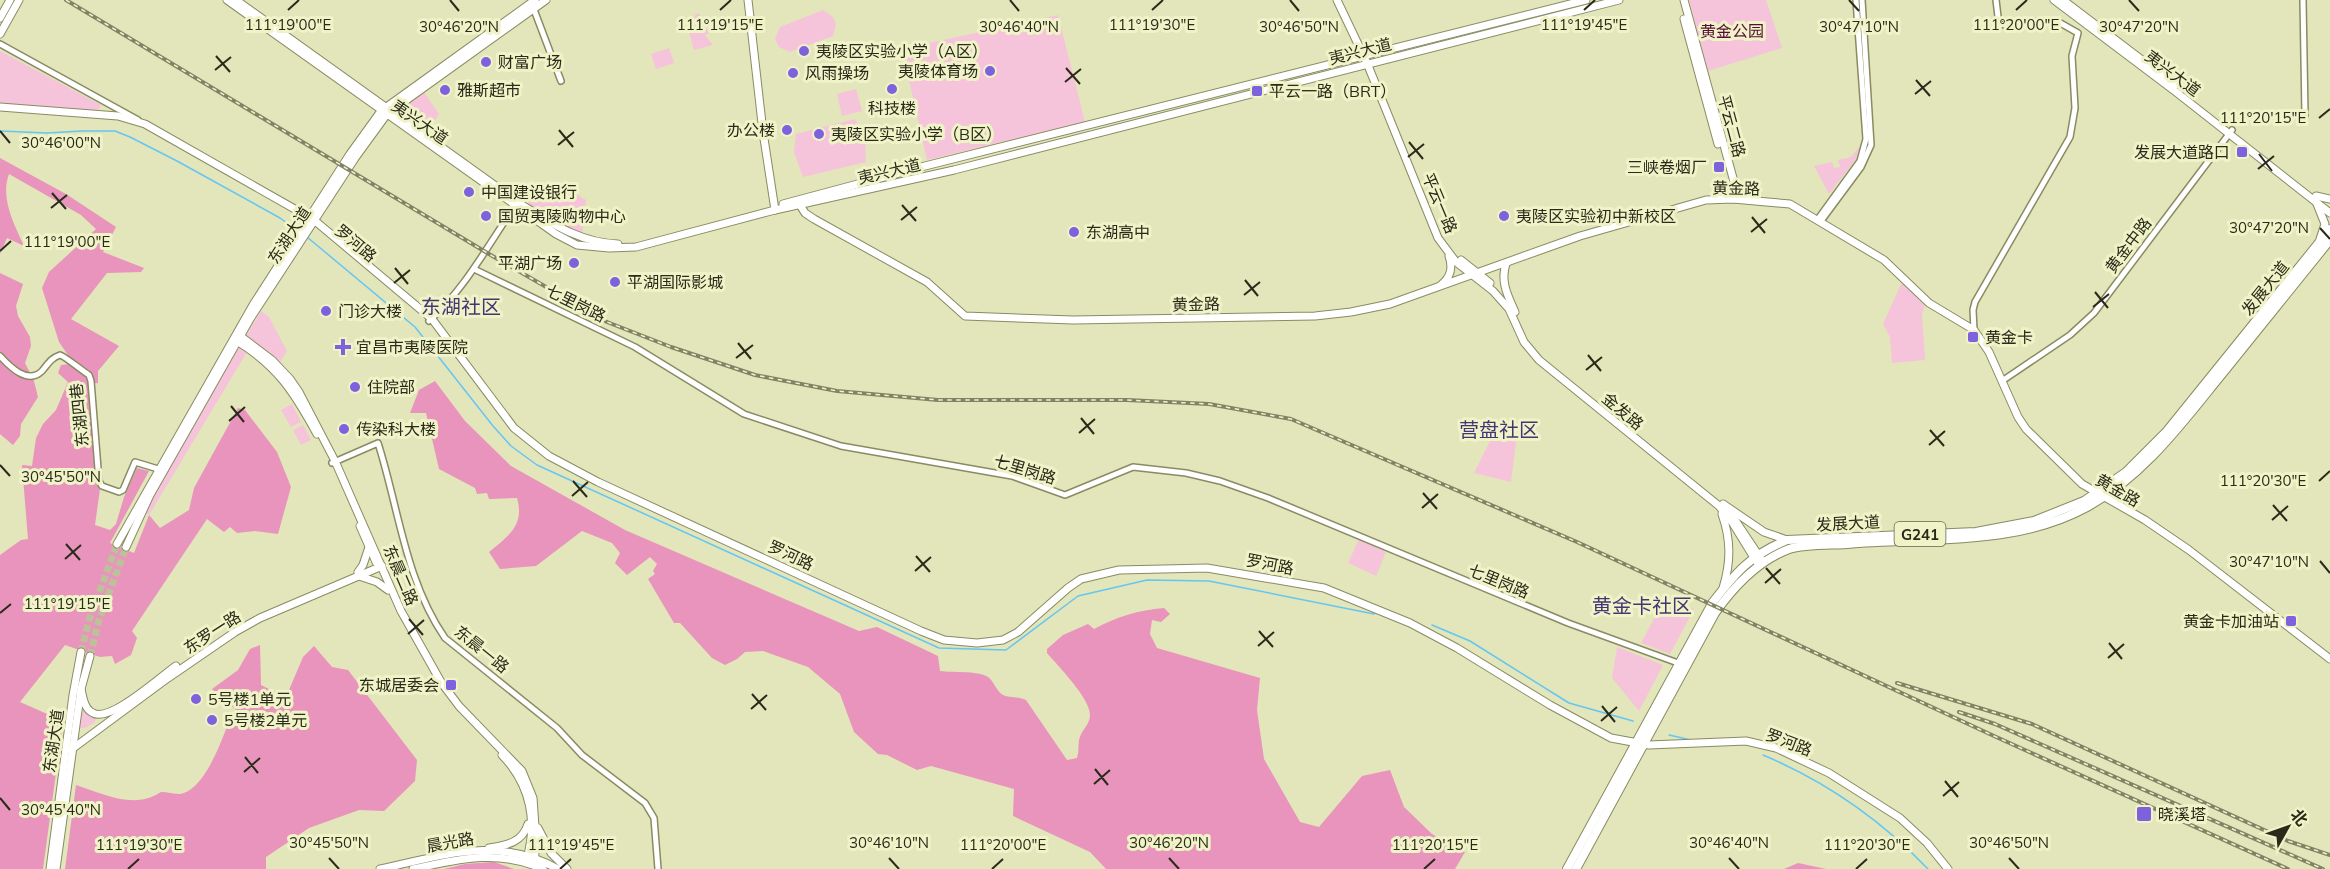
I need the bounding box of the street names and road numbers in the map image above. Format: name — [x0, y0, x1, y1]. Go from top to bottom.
street label: 夷兴大道 — [1327, 34, 1393, 68]
street label: 夷兴大道 — [2141, 46, 2205, 100]
street label: 平云二路 — [1714, 92, 1750, 160]
street label: 夷兴大道 — [388, 95, 452, 149]
street label: 夷兴大道 — [856, 154, 922, 188]
street label: 平云一路 — [1418, 170, 1462, 236]
street label: 黄金路 — [1712, 178, 1760, 198]
street label: 东湖大道 — [263, 203, 315, 267]
street label: 黄金中路 — [2101, 213, 2155, 277]
street label: 罗河路 — [331, 220, 381, 266]
street label: 发展大道 — [2237, 257, 2293, 319]
street label: 七里岗路 — [543, 280, 609, 326]
street label: 黄金路 — [1172, 294, 1220, 314]
street label: 东湖四巷 — [66, 382, 92, 448]
street label: 金发路 — [1598, 388, 1648, 434]
street label: 七里岗路 — [991, 450, 1059, 488]
street label: 黄金路 — [2092, 469, 2144, 511]
street label: 发展大道 — [1816, 511, 1880, 535]
road number: G241 — [1894, 522, 1946, 546]
street label: 罗河路 — [765, 536, 817, 574]
street label: 东晨二路 — [379, 542, 423, 608]
street label: 罗河路 — [1245, 550, 1295, 578]
street label: 七里岗路 — [1466, 560, 1532, 602]
street label: 东罗一路 — [180, 606, 244, 658]
street label: 东晨一路 — [451, 621, 513, 677]
street label: 东湖大道 — [39, 708, 67, 774]
street label: 罗河路 — [1763, 724, 1815, 760]
street label: 晨光路 — [425, 828, 475, 856]

